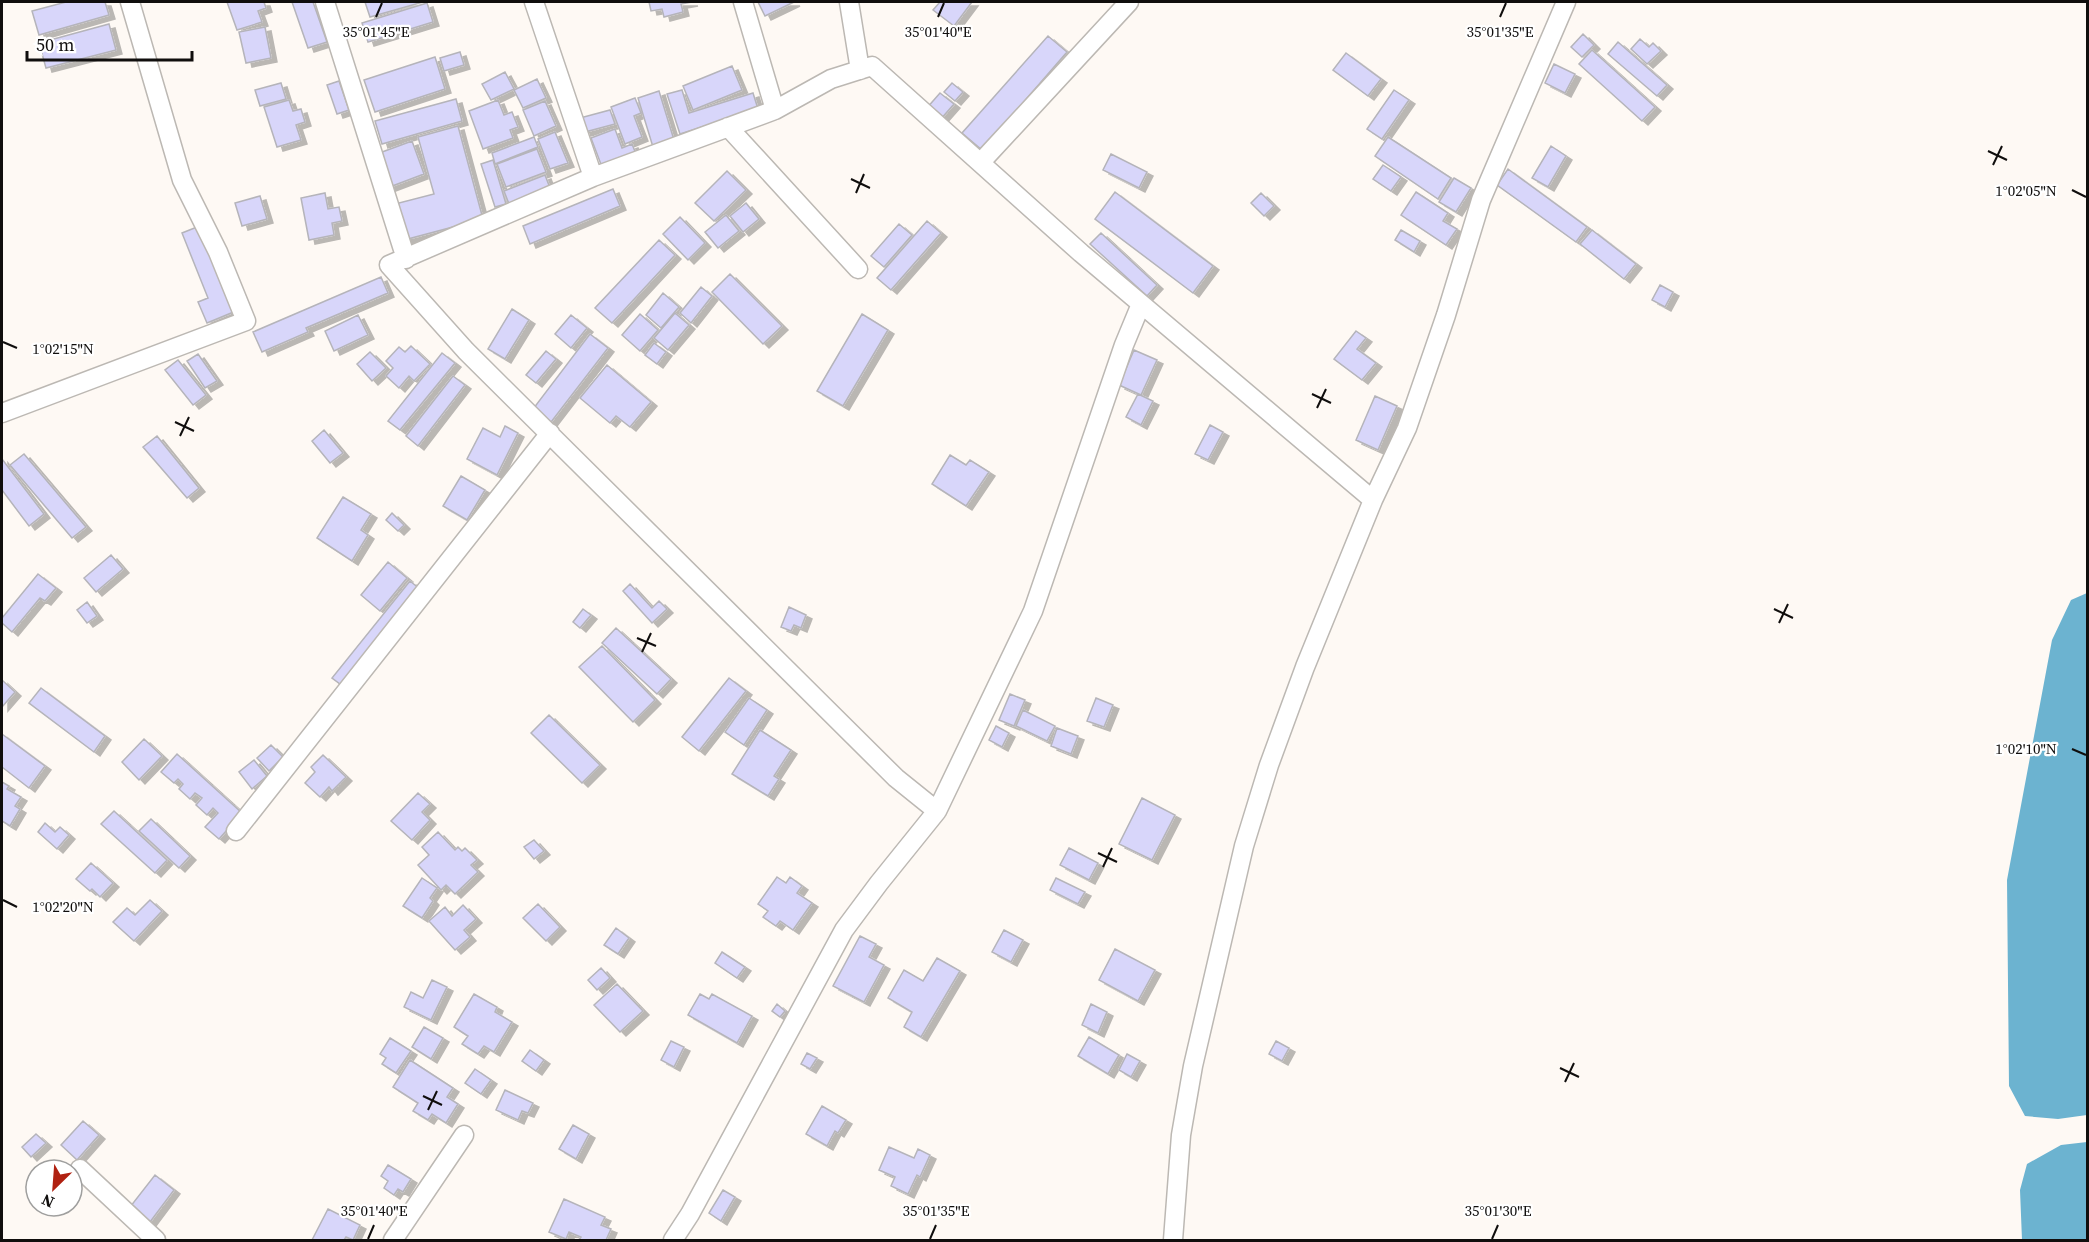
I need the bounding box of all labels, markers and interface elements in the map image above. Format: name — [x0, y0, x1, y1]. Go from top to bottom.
text: 35°01'45"E — [342, 21, 410, 42]
text: 35°01'40"E — [904, 21, 972, 42]
text: 35°01'35"E — [1466, 21, 1534, 42]
scale bar — [27, 24, 192, 62]
text: 50 m — [36, 32, 74, 57]
text: 1°02'05"N — [1995, 180, 2057, 201]
text: 1°02'15"N — [32, 338, 94, 359]
text: 1°02'10"N — [1995, 738, 2057, 759]
text: 1°02'20"N — [32, 896, 94, 917]
north arrow — [24, 1158, 84, 1218]
text: N — [37, 1189, 58, 1214]
text: 35°01'40"E — [340, 1200, 408, 1221]
text: 35°01'35"E — [902, 1200, 970, 1221]
text: 35°01'30"E — [1464, 1200, 1532, 1221]

